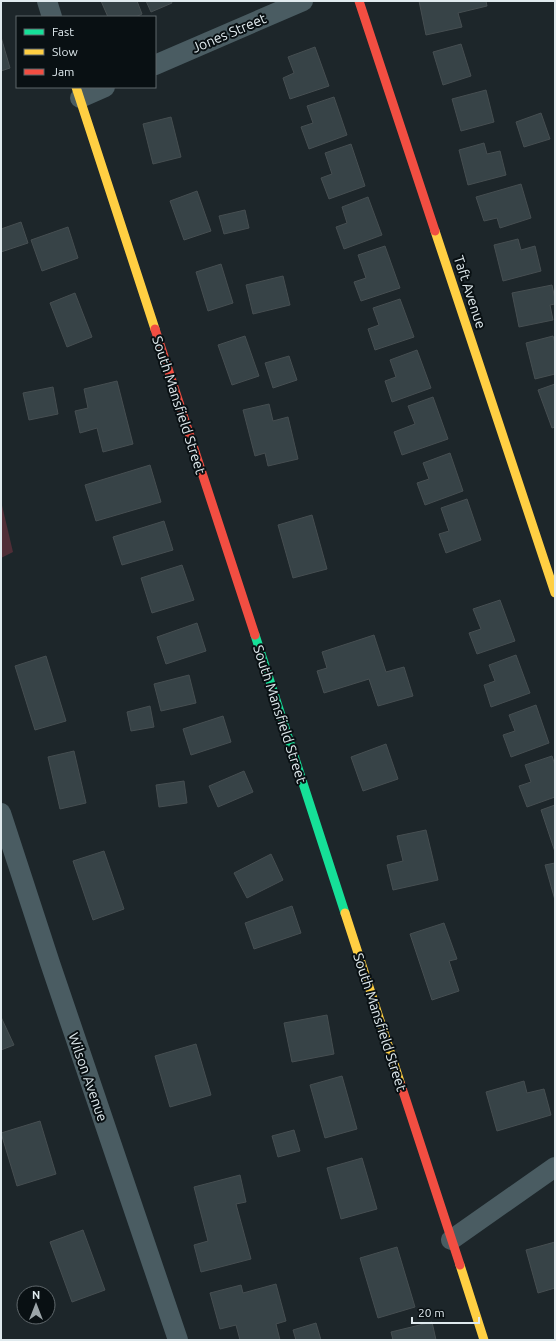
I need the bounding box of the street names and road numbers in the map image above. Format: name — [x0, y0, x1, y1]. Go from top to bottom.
street label: Jones Street — [189, 10, 269, 56]
street label: Taft Avenue — [451, 254, 489, 330]
street label: South Mansfield Street — [149, 334, 209, 477]
street label: South Mansfield Street — [250, 643, 310, 786]
street label: South Mansfield Street — [350, 951, 410, 1094]
street label: Wilson Avenue — [65, 1030, 111, 1124]

